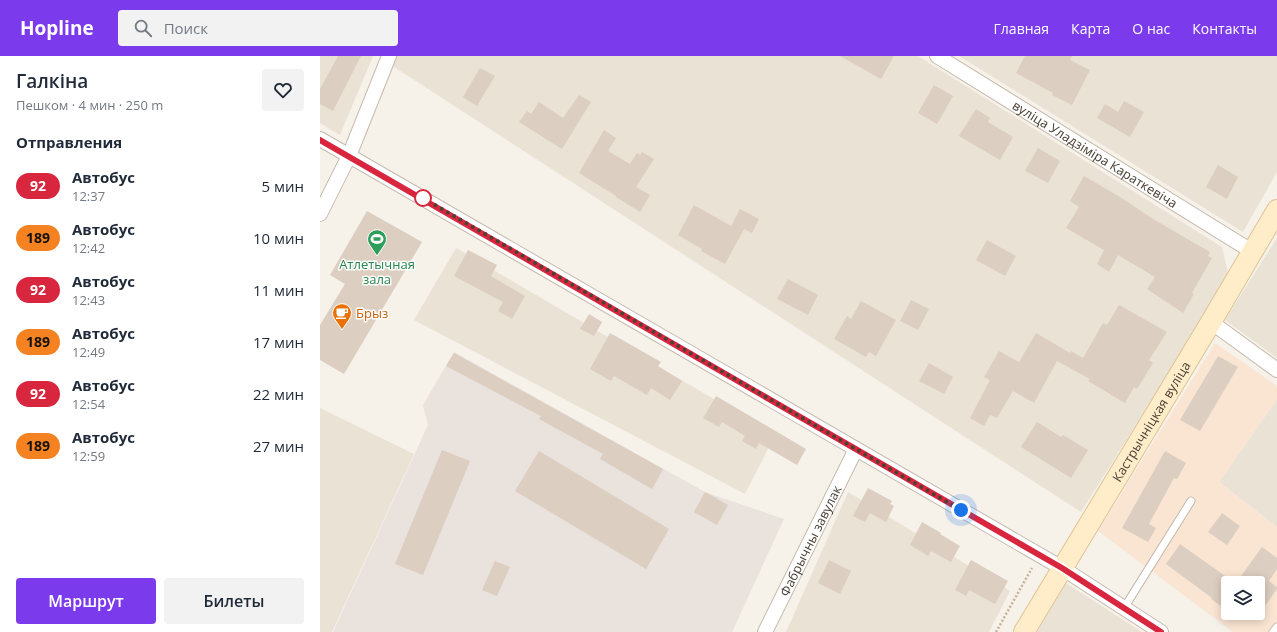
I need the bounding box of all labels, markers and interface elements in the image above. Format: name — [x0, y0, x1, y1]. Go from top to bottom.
search box — [118, 10, 398, 46]
text: Hopline — [20, 15, 94, 41]
icon: search — [132, 17, 154, 39]
text: Поиск — [164, 18, 208, 38]
text: Главная — [994, 19, 1049, 38]
text: Карта — [1071, 19, 1110, 38]
text: О нас — [1132, 19, 1170, 38]
text: Контакты — [1192, 19, 1257, 38]
text: Галкіна — [16, 68, 88, 94]
button: heart — [262, 69, 304, 111]
text: Пешком · 4 мин · 250 m — [16, 96, 163, 114]
street label: вуліца Уладзіміра Караткевіча — [1009, 96, 1181, 212]
text: Отправления — [16, 132, 122, 152]
text: Автобус — [72, 167, 135, 187]
text: 92 — [30, 176, 46, 195]
text: 5 мин — [261, 176, 304, 196]
text: 12:37 — [72, 187, 105, 205]
unlabelled marker — [414, 189, 432, 207]
text: Автобус — [72, 219, 135, 239]
text: 189 — [26, 228, 50, 247]
text: 10 мин — [253, 228, 304, 248]
sports icon: Атлетычная зала — [366, 228, 388, 256]
text: 12:42 — [72, 239, 105, 257]
place label: Атлетычная зала — [339, 255, 415, 288]
text: Автобус — [72, 271, 135, 291]
text: 92 — [30, 280, 46, 299]
text: 11 мин — [253, 280, 304, 300]
text: 12:43 — [72, 291, 105, 309]
cafe icon: Брыз — [331, 302, 353, 330]
place label: Брыз — [356, 304, 388, 322]
text: Автобус — [72, 323, 135, 343]
text: 189 — [26, 332, 50, 351]
text: 17 мин — [253, 332, 304, 352]
text: 12:49 — [72, 343, 105, 361]
street label: Кастрычніцкая вуліца — [1108, 358, 1194, 485]
text: Автобус — [72, 375, 135, 395]
text: 92 — [30, 384, 46, 403]
text: 22 мин — [253, 384, 304, 404]
text: 12:54 — [72, 395, 105, 413]
text: Автобус — [72, 427, 135, 447]
text: 189 — [26, 436, 50, 455]
text: 27 мин — [253, 436, 304, 456]
text: 12:59 — [72, 447, 105, 465]
street label: Фабрычны завулак — [775, 482, 846, 599]
your location — [951, 500, 971, 520]
map controls — [1221, 576, 1265, 620]
button: layers — [1221, 576, 1265, 620]
button: Маршрут — [16, 578, 156, 624]
button: Билеты — [164, 578, 304, 624]

